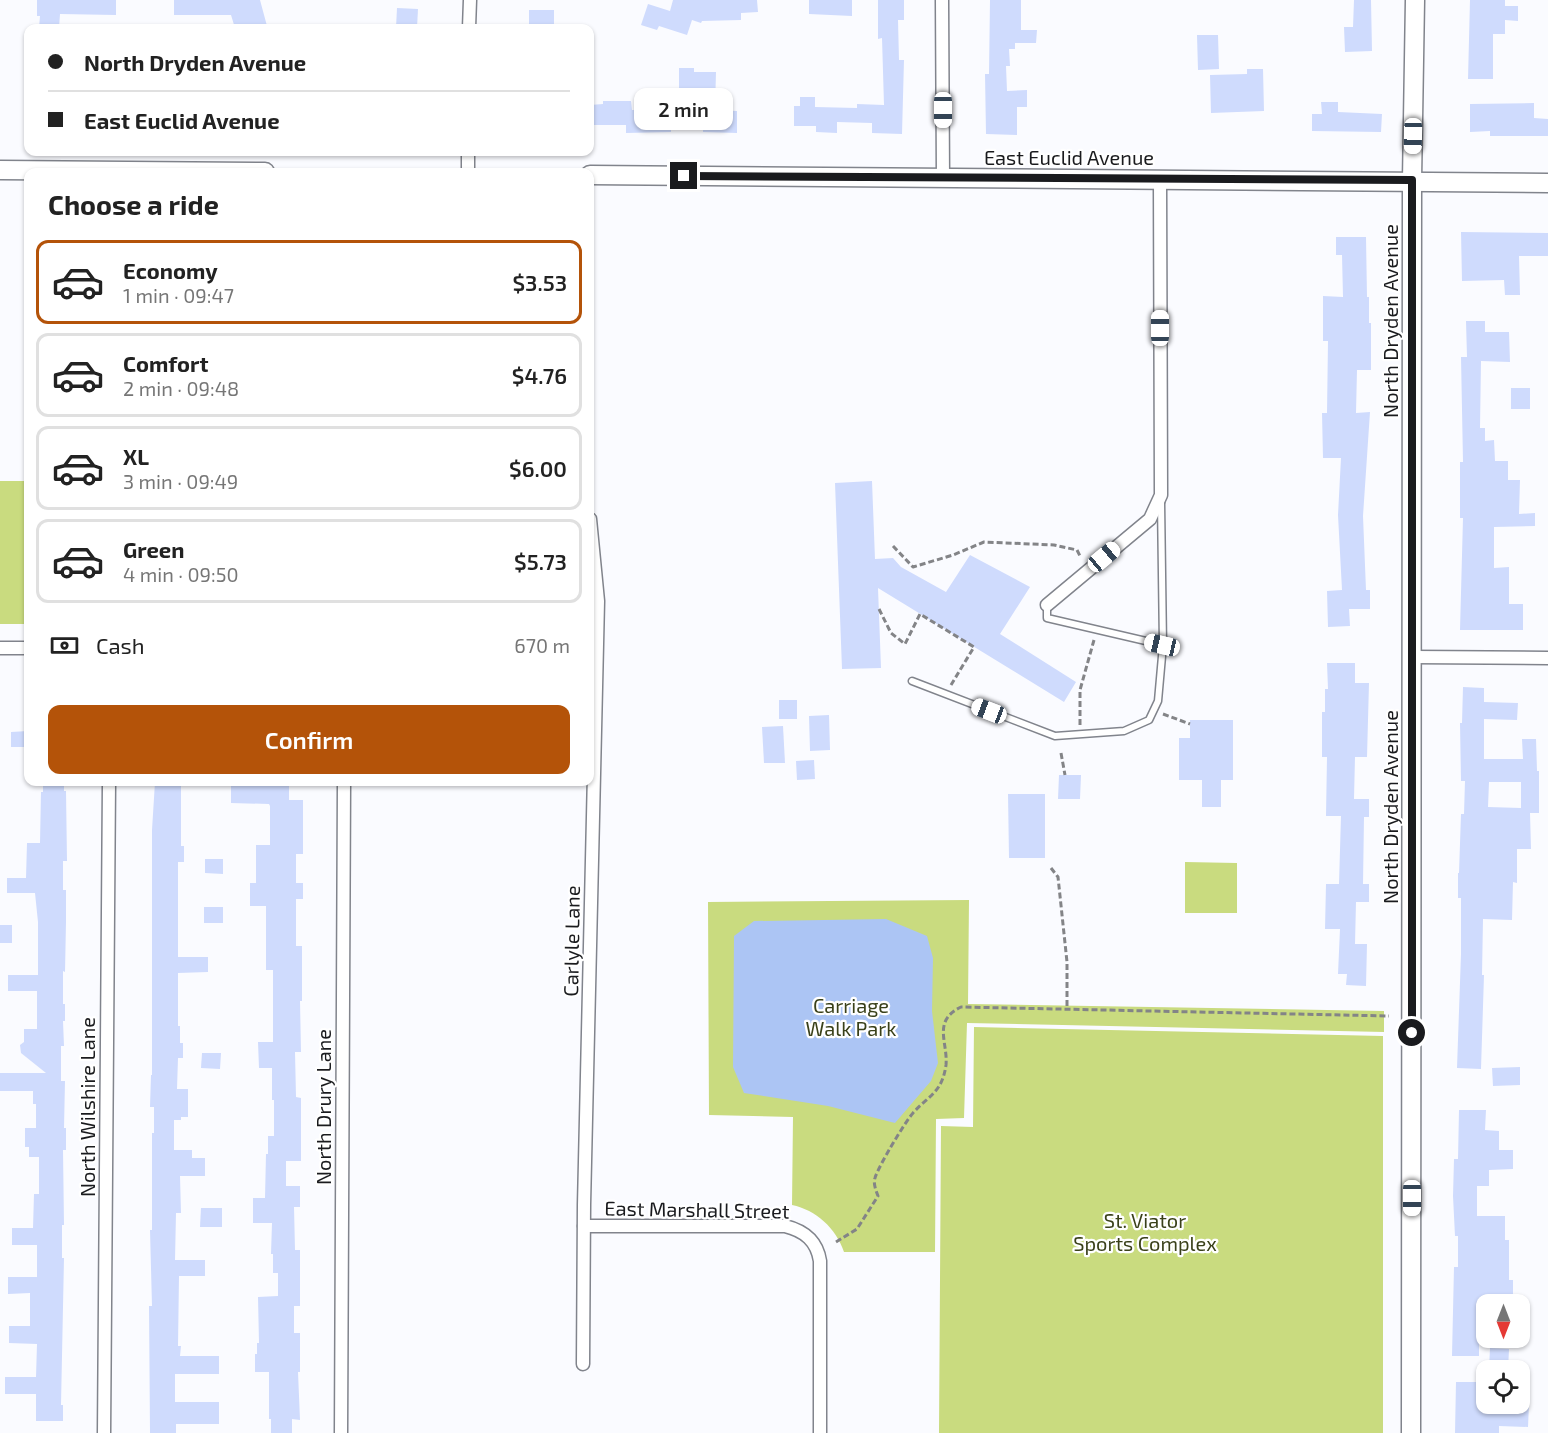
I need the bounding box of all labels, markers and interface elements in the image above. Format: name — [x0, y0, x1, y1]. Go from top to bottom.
text: North Dryden Avenue — [84, 49, 306, 75]
callout: 2 min — [634, 89, 734, 131]
car — [934, 92, 952, 128]
text: 2 min — [658, 97, 709, 121]
text: East Euclid Avenue — [84, 107, 280, 133]
car — [1404, 118, 1422, 154]
street label: East Euclid Avenue — [984, 145, 1154, 169]
route end — [670, 162, 697, 189]
text: Choose a ride — [48, 188, 219, 220]
street label: North Dryden Avenue — [1378, 224, 1402, 418]
icon: car — [51, 255, 105, 309]
text: Economy — [123, 257, 218, 283]
text: $3.53 — [512, 269, 567, 295]
text: 1 min · 09:47 — [123, 283, 234, 307]
car — [1151, 310, 1169, 346]
icon: car — [51, 348, 105, 402]
text: Comfort — [123, 350, 208, 376]
text: $4.76 — [512, 362, 567, 388]
text: 2 min · 09:48 — [123, 376, 239, 400]
icon: car — [51, 441, 105, 495]
text: XL — [123, 443, 149, 469]
text: $6.00 — [509, 455, 567, 481]
text: 3 min · 09:49 — [123, 469, 238, 493]
icon: car — [51, 534, 105, 588]
text: Green — [123, 536, 185, 562]
car — [1084, 539, 1124, 575]
text: $5.73 — [514, 548, 567, 574]
text: 4 min · 09:50 — [123, 562, 239, 586]
icon: cash — [48, 629, 81, 662]
text: Cash — [96, 632, 145, 658]
car — [1142, 632, 1182, 658]
text: 670 m — [514, 633, 570, 657]
car — [969, 696, 1009, 726]
button: Confirm — [48, 705, 570, 774]
street label: North Dryden Avenue — [1378, 710, 1402, 904]
street label: Carlyle Lane — [558, 885, 584, 997]
park label: Carriage Walk Park — [806, 993, 896, 1040]
street label: North Wilshire Lane — [75, 1017, 99, 1197]
route start — [1398, 1019, 1425, 1046]
street label: North Drury Lane — [311, 1029, 335, 1185]
car — [1403, 1180, 1421, 1216]
street label: East Marshall Street — [604, 1195, 790, 1223]
park label: St. Viator Sports Complex — [1073, 1208, 1217, 1255]
north arrow — [1476, 1294, 1530, 1348]
map controls — [1476, 1294, 1530, 1414]
button: locate — [1476, 1360, 1530, 1414]

